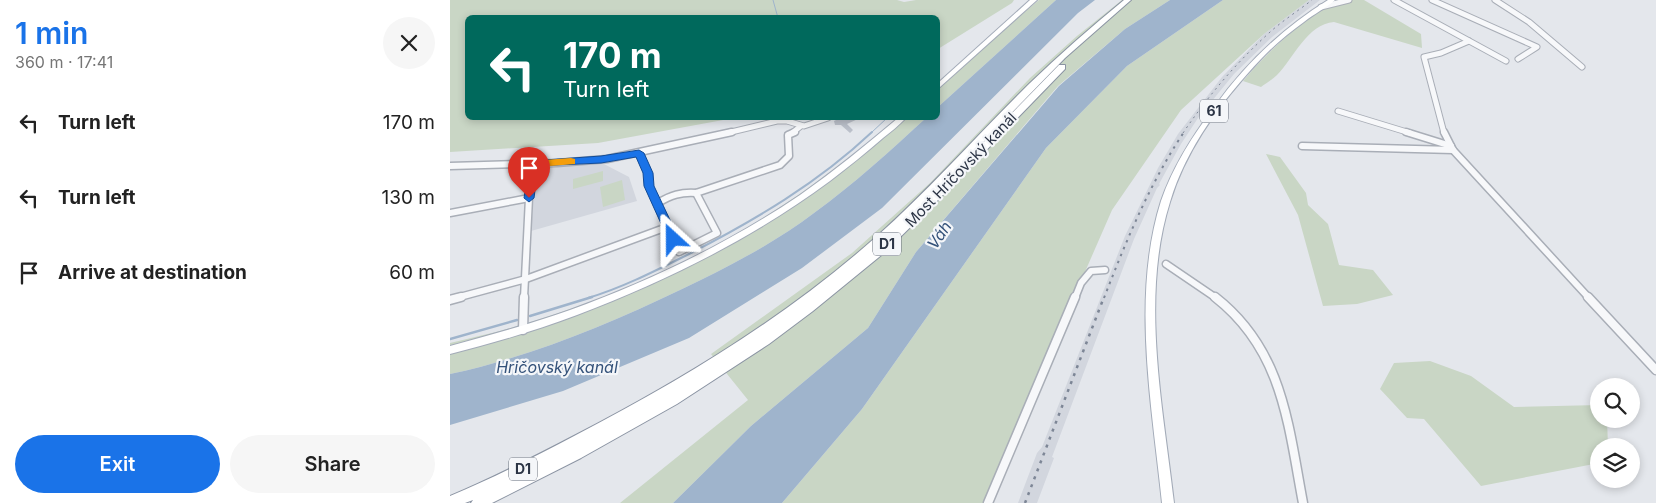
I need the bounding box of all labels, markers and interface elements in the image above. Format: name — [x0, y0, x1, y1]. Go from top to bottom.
text: 1 min — [15, 15, 88, 51]
button: close — [383, 17, 435, 69]
text: 170 m — [563, 34, 662, 76]
icon: left — [480, 35, 545, 100]
text: 360 m · 17:41 — [15, 52, 113, 72]
text: Turn left — [563, 76, 649, 102]
road number: 61 — [1200, 100, 1228, 122]
street label: Most Hričovský kanál — [901, 108, 1020, 231]
icon: left — [15, 109, 43, 137]
text: Turn left — [58, 111, 136, 134]
text: 170 m — [383, 111, 435, 134]
pin — [508, 147, 550, 198]
icon: arrive — [515, 154, 543, 182]
icon: left — [15, 184, 43, 212]
text: Turn left — [58, 186, 136, 209]
text: 130 m — [382, 186, 435, 209]
position arrow — [646, 212, 698, 264]
water label: Váh — [922, 217, 956, 253]
road number: D1 — [873, 232, 901, 255]
icon: arrive — [15, 259, 43, 287]
text: Arrive at destination — [58, 261, 247, 284]
text: 60 m — [389, 261, 435, 284]
water label: Hričovský kanál — [496, 357, 618, 377]
map controls — [1590, 378, 1640, 488]
button: search — [1590, 378, 1640, 428]
button: Exit — [15, 435, 220, 493]
button: Share — [230, 435, 435, 493]
button: layers — [1590, 438, 1640, 488]
road number: D1 — [509, 458, 537, 480]

